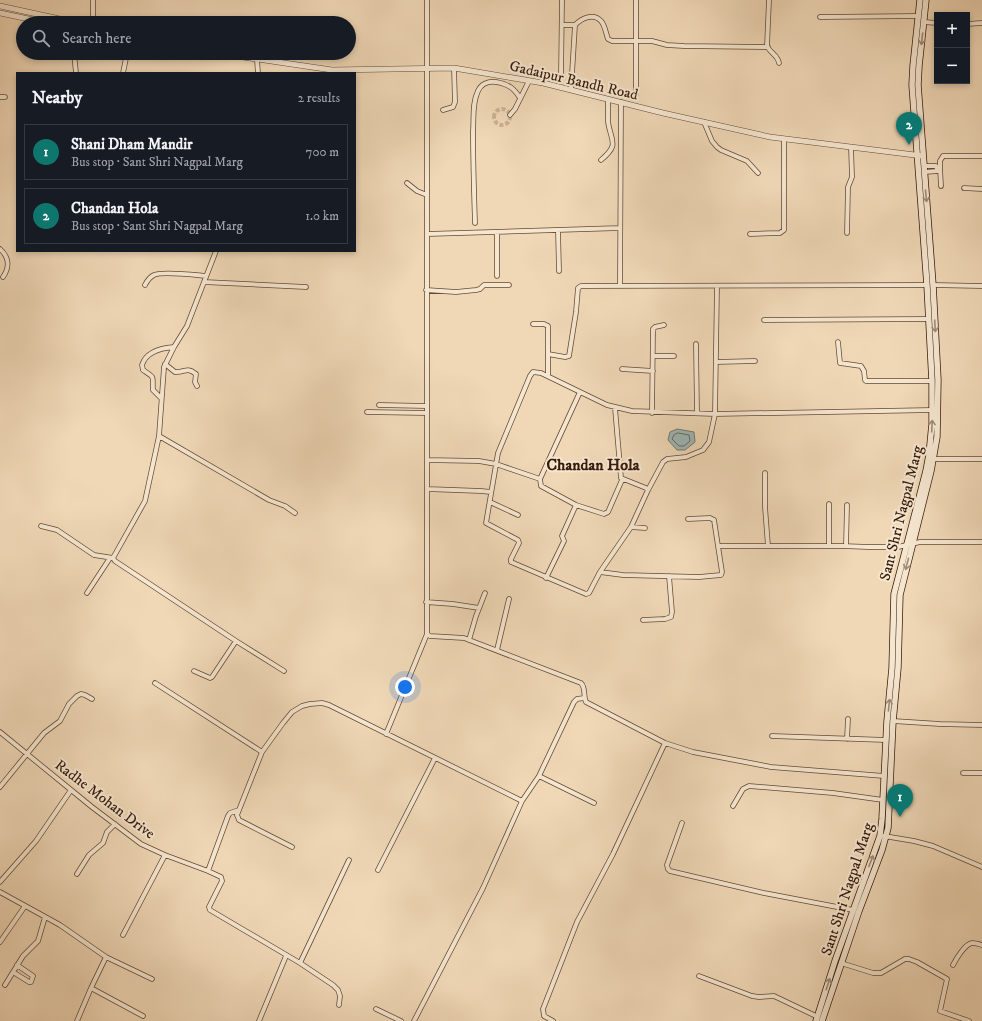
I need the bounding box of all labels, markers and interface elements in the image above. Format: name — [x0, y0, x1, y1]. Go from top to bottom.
map controls — [934, 12, 970, 84]
button: + — [934, 12, 970, 48]
search box — [16, 16, 356, 60]
icon: search — [30, 27, 52, 49]
text: Search here — [62, 29, 131, 48]
one-way arrow — [918, 32, 926, 45]
button: − — [934, 48, 970, 84]
street label: Gadaipur Bandh Road — [508, 56, 641, 105]
text: Nearby — [32, 87, 82, 109]
text: 2 results — [298, 90, 340, 106]
pin: 2 — [896, 112, 922, 145]
text: Shani Dham Mandir — [71, 135, 193, 154]
text: 1 — [44, 144, 48, 160]
text: 700 m — [306, 144, 339, 160]
text: Bus stop · Sant Shri Nagpal Marg — [71, 154, 243, 170]
one-way arrow — [923, 189, 930, 202]
text: Chandan Hola — [71, 199, 158, 218]
text: 2 — [43, 208, 49, 224]
text: 1.0 km — [305, 208, 339, 224]
text: Bus stop · Sant Shri Nagpal Marg — [71, 218, 243, 234]
one-way arrow — [932, 319, 939, 332]
one-way arrow — [928, 420, 936, 433]
street label: Sant Shri Nagpal Marg — [875, 443, 928, 583]
district label: Chandan Hola — [546, 455, 641, 475]
one-way arrow — [903, 557, 910, 570]
your location — [395, 677, 415, 697]
one-way arrow — [885, 699, 892, 712]
street label: Radhe Mohan Drive — [51, 756, 159, 843]
pin: 1 — [887, 784, 913, 817]
street label: Sant Shri Nagpal Marg — [817, 820, 878, 958]
one-way arrow — [868, 856, 876, 868]
one-way arrow — [825, 977, 832, 990]

